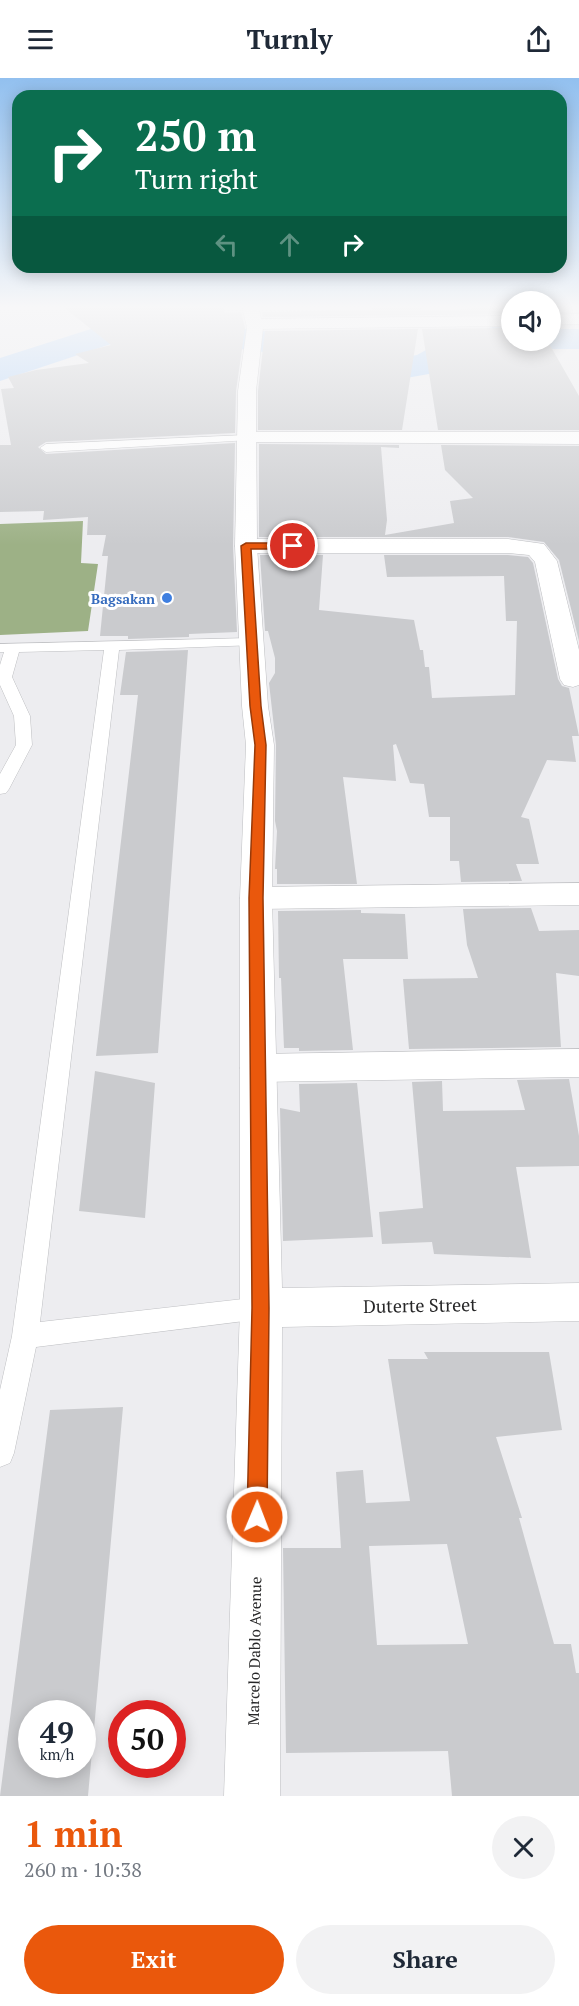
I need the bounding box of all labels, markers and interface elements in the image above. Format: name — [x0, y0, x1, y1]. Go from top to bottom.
text: Turnly — [246, 21, 333, 57]
icon: menu — [24, 23, 57, 56]
icon: share — [522, 23, 555, 56]
text: 250 m — [135, 107, 256, 163]
icon: right — [36, 114, 114, 192]
text: Turn right — [135, 161, 258, 197]
icon: left — [210, 228, 243, 261]
icon: ahead — [273, 228, 306, 261]
icon: right — [336, 228, 369, 261]
map controls — [501, 291, 561, 351]
button: sound — [501, 291, 561, 351]
pin — [267, 520, 318, 571]
icon: arrive — [276, 529, 309, 562]
place label: Bagsakan — [91, 589, 155, 608]
marker: Bagsakan — [160, 591, 174, 605]
street label: Duterte Street — [363, 1292, 477, 1318]
position arrow — [225, 1485, 289, 1549]
street label: Marcelo Dablo Avenue — [243, 1576, 265, 1726]
speed limit sign: 50 — [108, 1700, 186, 1778]
text: 49 — [40, 1712, 74, 1752]
text: km/h — [40, 1744, 74, 1764]
text: 1 min — [24, 1810, 122, 1857]
button: close — [492, 1816, 555, 1879]
text: 260 m · 10:38 — [24, 1856, 142, 1883]
button: Exit — [24, 1925, 284, 1994]
button: Share — [296, 1925, 555, 1994]

